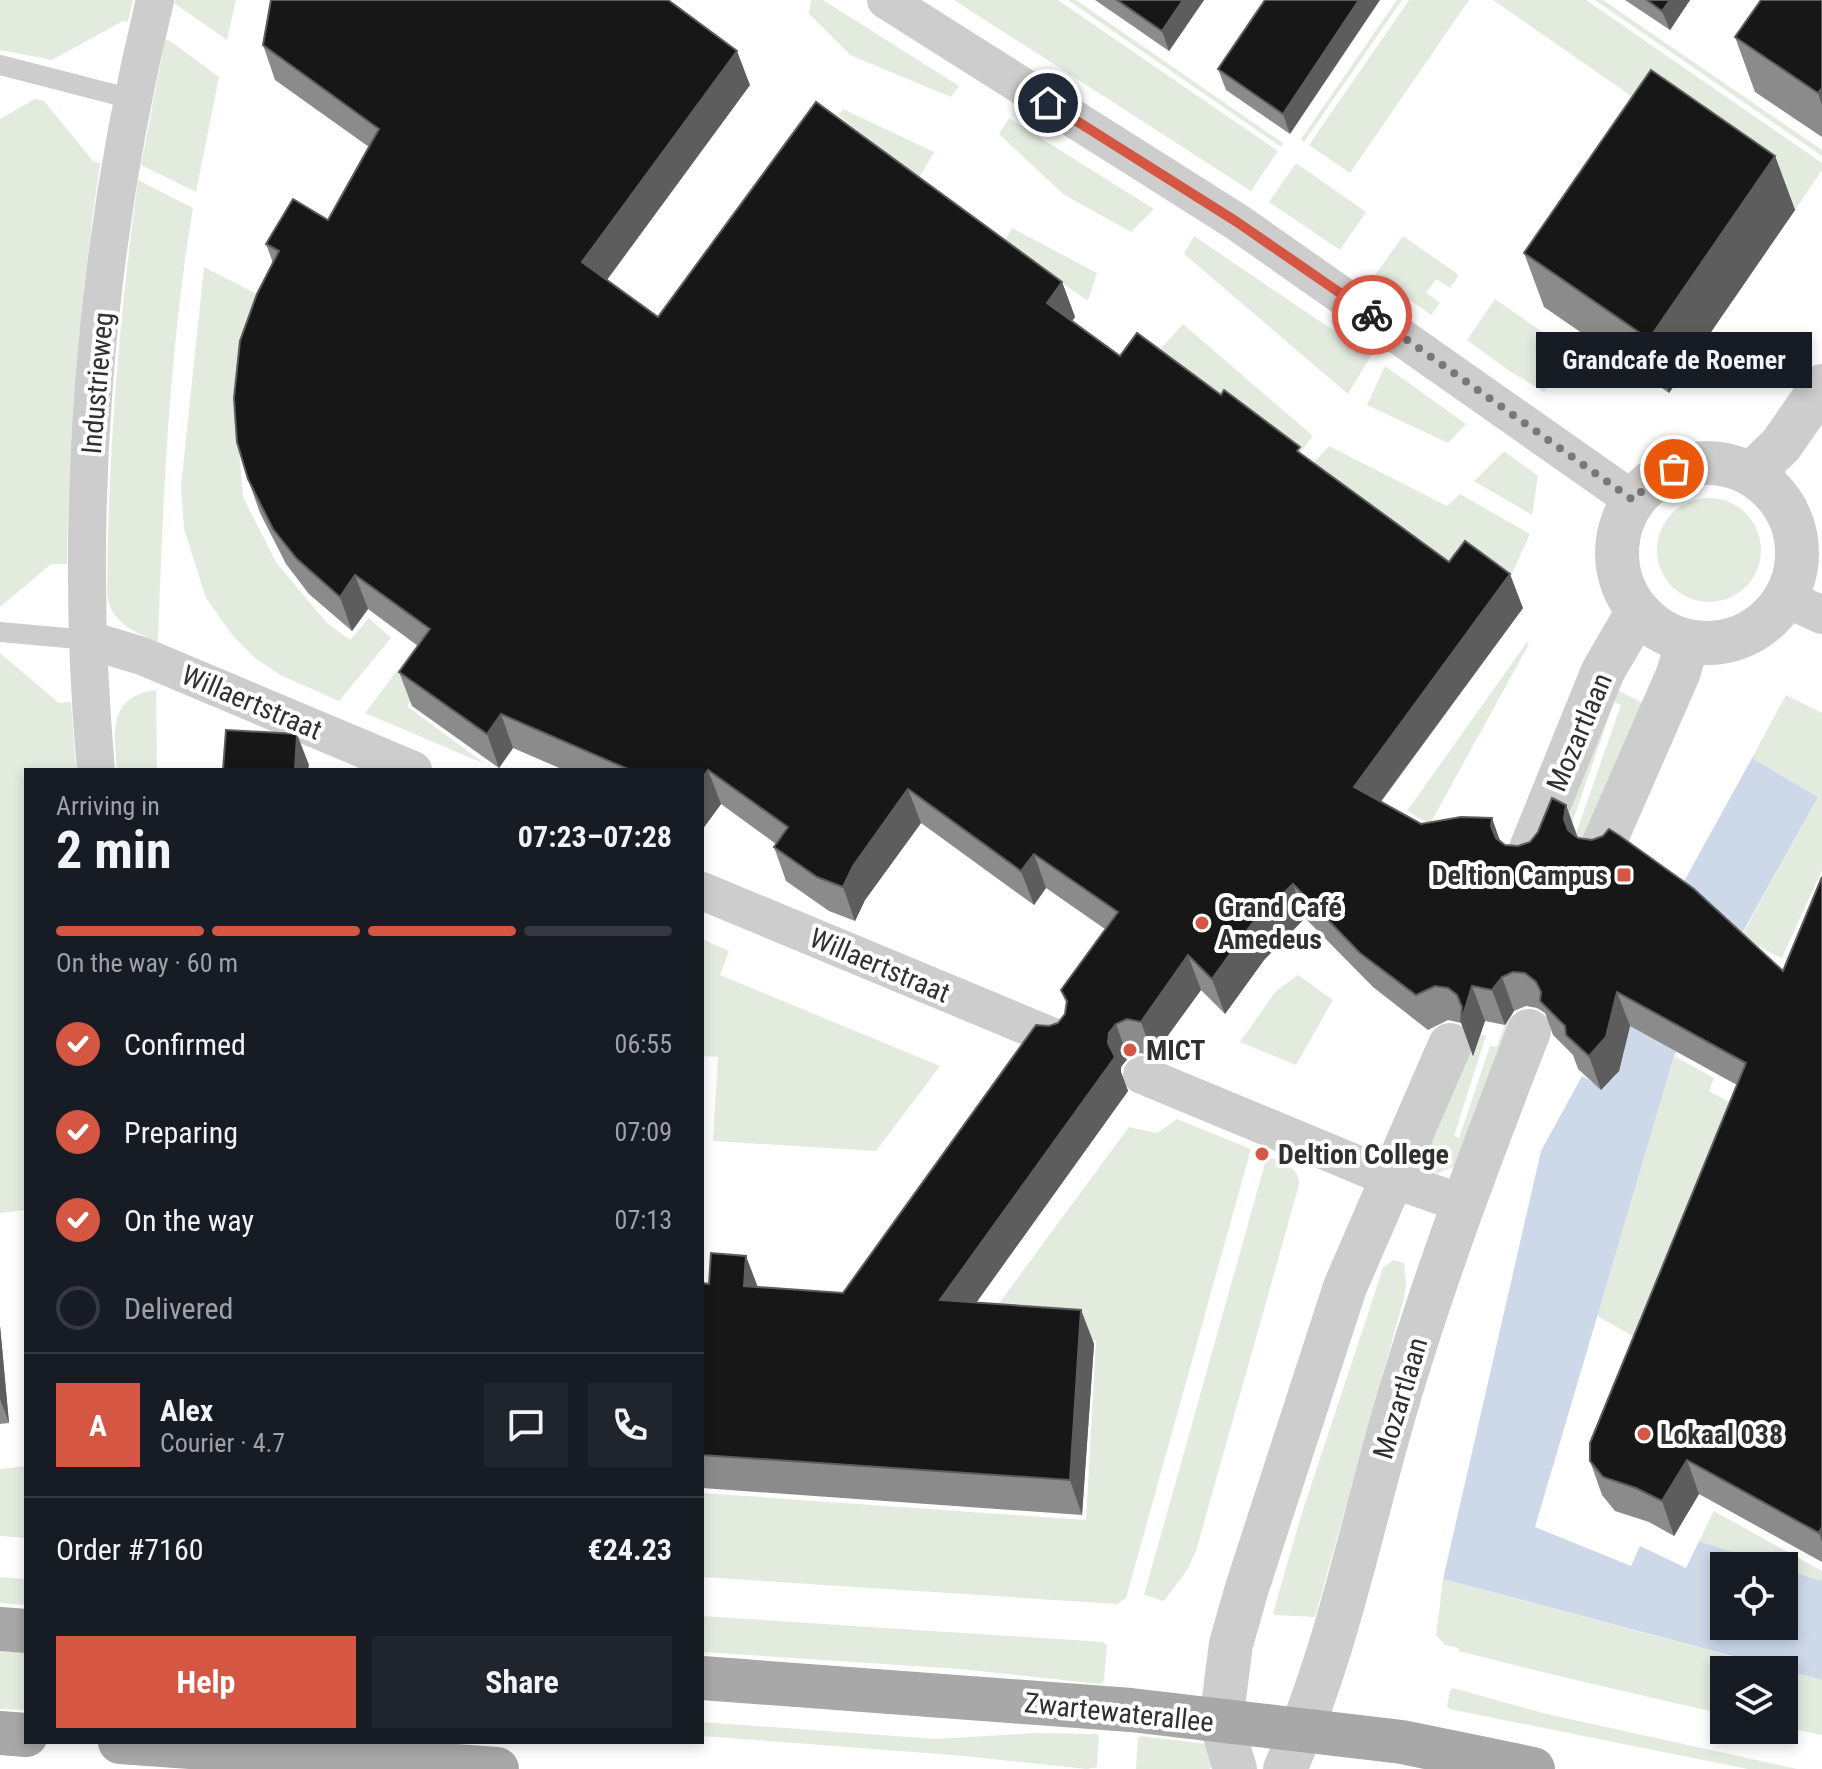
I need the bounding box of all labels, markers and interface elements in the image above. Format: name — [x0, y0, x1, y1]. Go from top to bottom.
pin — [1014, 69, 1082, 137]
icon: home — [1026, 81, 1070, 125]
courier — [1332, 275, 1412, 355]
icon: bike — [1350, 293, 1394, 337]
street label: Industrieweg — [75, 311, 120, 455]
callout: Grandcafe de Roemer — [1536, 333, 1812, 389]
text: Grandcafe de Roemer — [1562, 345, 1786, 375]
pin — [1640, 435, 1708, 503]
icon: bag — [1652, 447, 1696, 491]
street label: Willaertstraat — [177, 658, 327, 747]
street label: Mozartlaan — [1540, 668, 1619, 796]
text: Arriving in — [56, 791, 160, 821]
text: 07:23–07:28 — [518, 819, 672, 854]
text: 2 min — [56, 820, 172, 881]
place label: Deltion Campus — [1432, 859, 1608, 892]
marker: Deltion Campus — [1615, 866, 1633, 884]
place label: Grand Café Amedeus — [1218, 891, 1342, 956]
marker: Grand Café Amedeus — [1193, 914, 1211, 932]
street label: Willaertstraat — [805, 921, 955, 1010]
text: On the way · 60 m — [56, 948, 238, 978]
icon: check — [56, 1022, 100, 1066]
text: Confirmed — [124, 1027, 246, 1062]
text: 06:55 — [615, 1029, 672, 1059]
place label: MICT — [1146, 1034, 1206, 1067]
marker: MICT — [1121, 1041, 1139, 1059]
icon: check — [56, 1110, 100, 1154]
text: Preparing — [124, 1115, 238, 1150]
text: 07:09 — [615, 1117, 672, 1147]
place label: Deltion College — [1278, 1138, 1449, 1171]
marker: Deltion College — [1253, 1145, 1271, 1163]
icon: check — [56, 1198, 100, 1242]
text: On the way — [124, 1203, 254, 1238]
text: 07:13 — [615, 1205, 672, 1235]
text: Delivered — [124, 1291, 233, 1326]
street label: Mozartlaan — [1366, 1334, 1435, 1463]
button: chat — [484, 1383, 568, 1467]
button: phone — [588, 1383, 672, 1467]
text: Alex — [160, 1393, 213, 1428]
text: A — [89, 1408, 107, 1443]
place label: Lokaal 038 — [1660, 1418, 1783, 1451]
marker: Lokaal 038 — [1635, 1425, 1653, 1443]
text: Courier · 4.7 — [160, 1428, 285, 1458]
text: Order #7160 — [56, 1532, 204, 1567]
text: €24.23 — [587, 1532, 672, 1567]
map controls — [1710, 1552, 1798, 1744]
button: locate — [1710, 1552, 1798, 1640]
button: Help — [56, 1636, 356, 1728]
button: Share — [372, 1636, 672, 1728]
button: layers — [1710, 1656, 1798, 1744]
street label: Zwartewaterallee — [1023, 1686, 1215, 1739]

